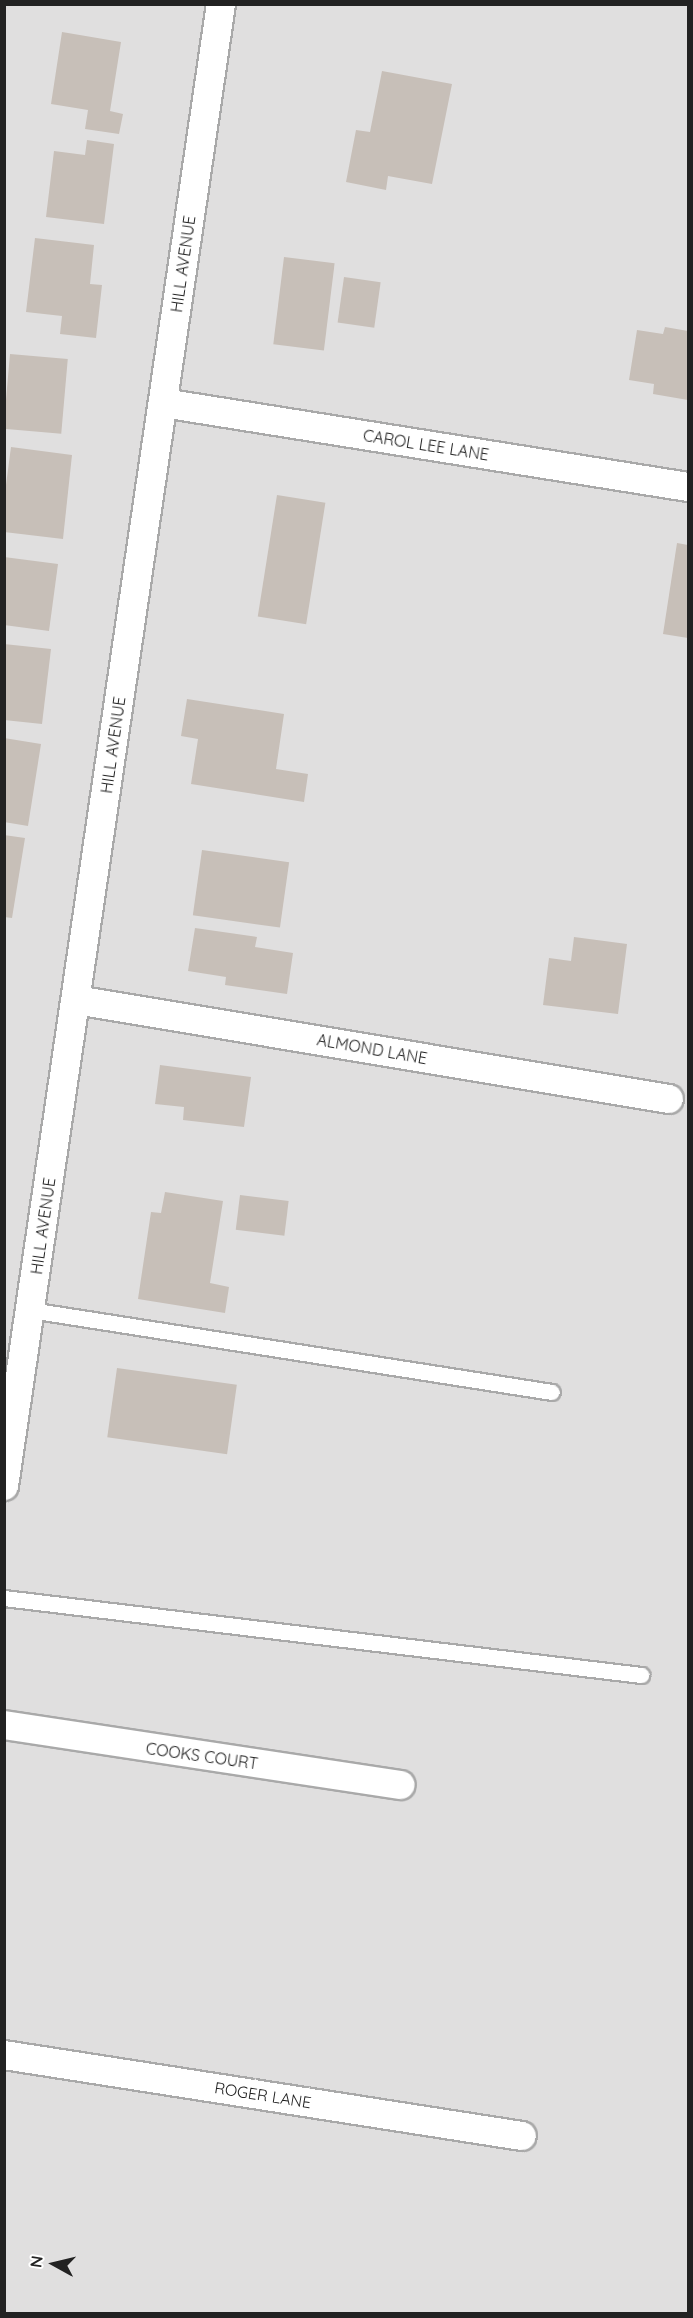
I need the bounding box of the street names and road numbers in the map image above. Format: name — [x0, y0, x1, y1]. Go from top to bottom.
street label: HILL AVENUE — [167, 214, 199, 314]
street label: CAROL LEE LANE — [362, 426, 490, 464]
street label: HILL AVENUE — [97, 695, 129, 795]
street label: ALMOND LANE — [315, 1030, 429, 1068]
street label: HILL AVENUE — [27, 1176, 59, 1276]
street label: COOKS COURT — [145, 1739, 259, 1773]
street label: ROGER LANE — [213, 2078, 313, 2112]

